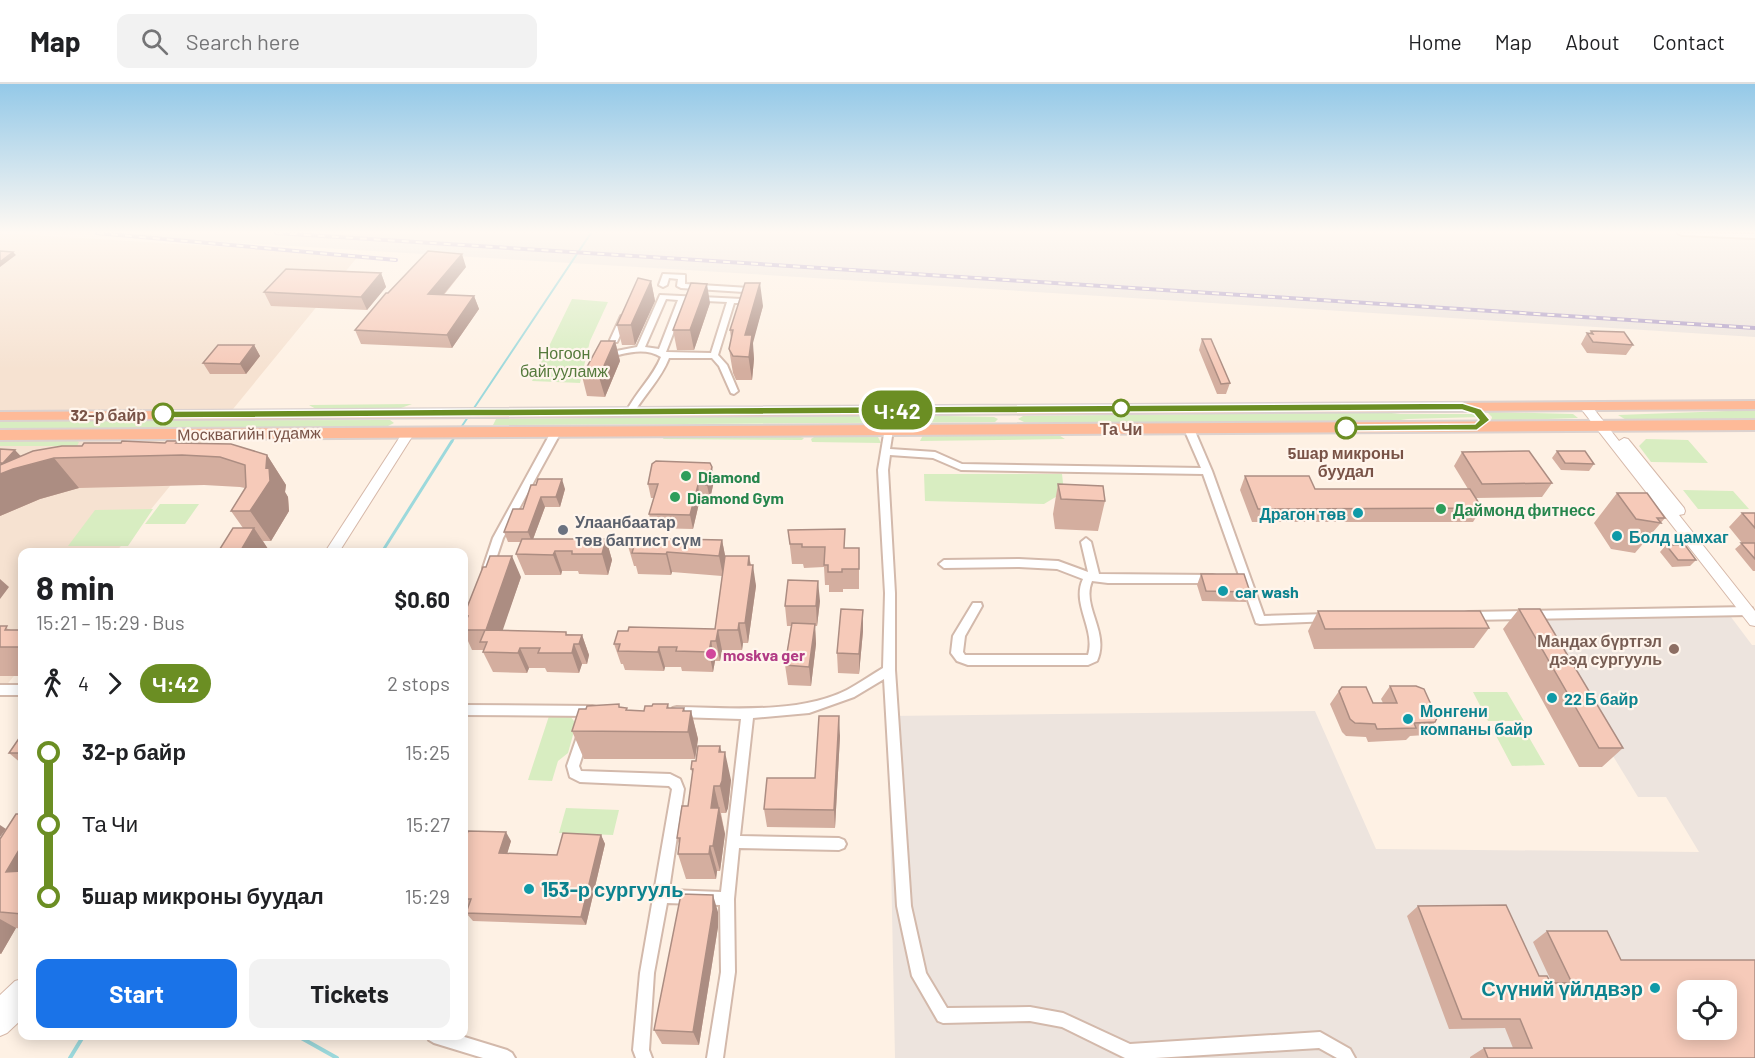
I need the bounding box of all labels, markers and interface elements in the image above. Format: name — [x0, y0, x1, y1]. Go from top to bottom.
search box — [117, 14, 537, 68]
text: Map — [30, 24, 81, 58]
icon: search — [138, 25, 171, 58]
text: Search here — [186, 28, 300, 54]
text: Home — [1408, 29, 1462, 54]
text: Map — [1495, 29, 1532, 54]
text: About — [1565, 29, 1620, 54]
text: Contact — [1653, 29, 1725, 54]
park label: Ногоон байгууламж — [520, 343, 608, 380]
line badge: Ч:42 — [855, 390, 939, 430]
text: Ч:42 — [874, 398, 920, 423]
marker: Та Чи — [1112, 399, 1130, 417]
marker: 32-р байр — [152, 403, 174, 425]
place label: 32-р байр — [70, 405, 146, 424]
marker: 5шар микроны буудал — [1335, 417, 1357, 439]
place label: Та Чи — [1100, 419, 1142, 438]
street label: Москвагийн гудамж — [177, 422, 321, 444]
place label: 5шар микроны буудал — [1288, 443, 1404, 480]
place label: Diamond — [698, 467, 760, 486]
marker: Diamond — [679, 469, 693, 483]
place label: Diamond Gym — [687, 488, 784, 507]
marker: Diamond Gym — [668, 490, 682, 504]
place label: Даймонд фитнесс — [1453, 500, 1595, 519]
marker: Даймонд фитнесс — [1434, 502, 1448, 516]
place label: Драгон төв — [1259, 504, 1346, 523]
marker: Драгон төв — [1351, 506, 1365, 520]
place label: Улаанбаатар төв баптист сүм — [575, 512, 701, 549]
marker: Улаанбаатар төв баптист сүм — [556, 523, 570, 537]
place label: Болд цамхаг — [1629, 527, 1729, 546]
marker: Болд цамхаг — [1610, 529, 1624, 543]
text: 8 min — [36, 567, 114, 607]
place label: car wash — [1235, 582, 1299, 601]
marker: car wash — [1216, 584, 1230, 598]
text: $0.60 — [395, 586, 450, 612]
text: 15:21 – 15:29 · Bus — [36, 610, 185, 634]
place label: Мандах бүртгэл дээд сургууль — [1537, 631, 1662, 668]
marker: Мандах бүртгэл дээд сургууль — [1667, 642, 1681, 656]
place label: moskva ger — [723, 645, 805, 664]
marker: moskva ger — [704, 647, 718, 661]
icon: walk — [36, 667, 69, 700]
icon: forward — [98, 667, 131, 700]
text: 4 — [78, 671, 89, 695]
text: Ч:42 — [152, 671, 199, 696]
text: 2 stops — [387, 671, 450, 695]
place label: 22 Б байр — [1564, 689, 1638, 708]
marker: 22 Б байр — [1545, 691, 1559, 705]
place label: Монгени компаны байр — [1420, 701, 1533, 738]
marker: Монгени компаны байр — [1401, 712, 1415, 726]
text: 32-р байр — [82, 738, 186, 764]
text: 15:25 — [405, 740, 450, 764]
text: Та Чи — [82, 810, 138, 836]
text: 15:27 — [406, 812, 450, 836]
place label: 153-р сургууль — [541, 877, 684, 901]
text: 5шар микроны буудал — [82, 882, 324, 908]
marker: 153-р сургууль — [522, 882, 536, 896]
text: 15:29 — [405, 884, 450, 908]
button: Start — [36, 959, 237, 1028]
button: Tickets — [249, 959, 450, 1028]
place label: Сүүний үйлдвэр — [1481, 976, 1643, 1000]
map controls — [1677, 980, 1737, 1040]
button: locate — [1677, 980, 1737, 1040]
marker: Сүүний үйлдвэр — [1648, 981, 1662, 995]

